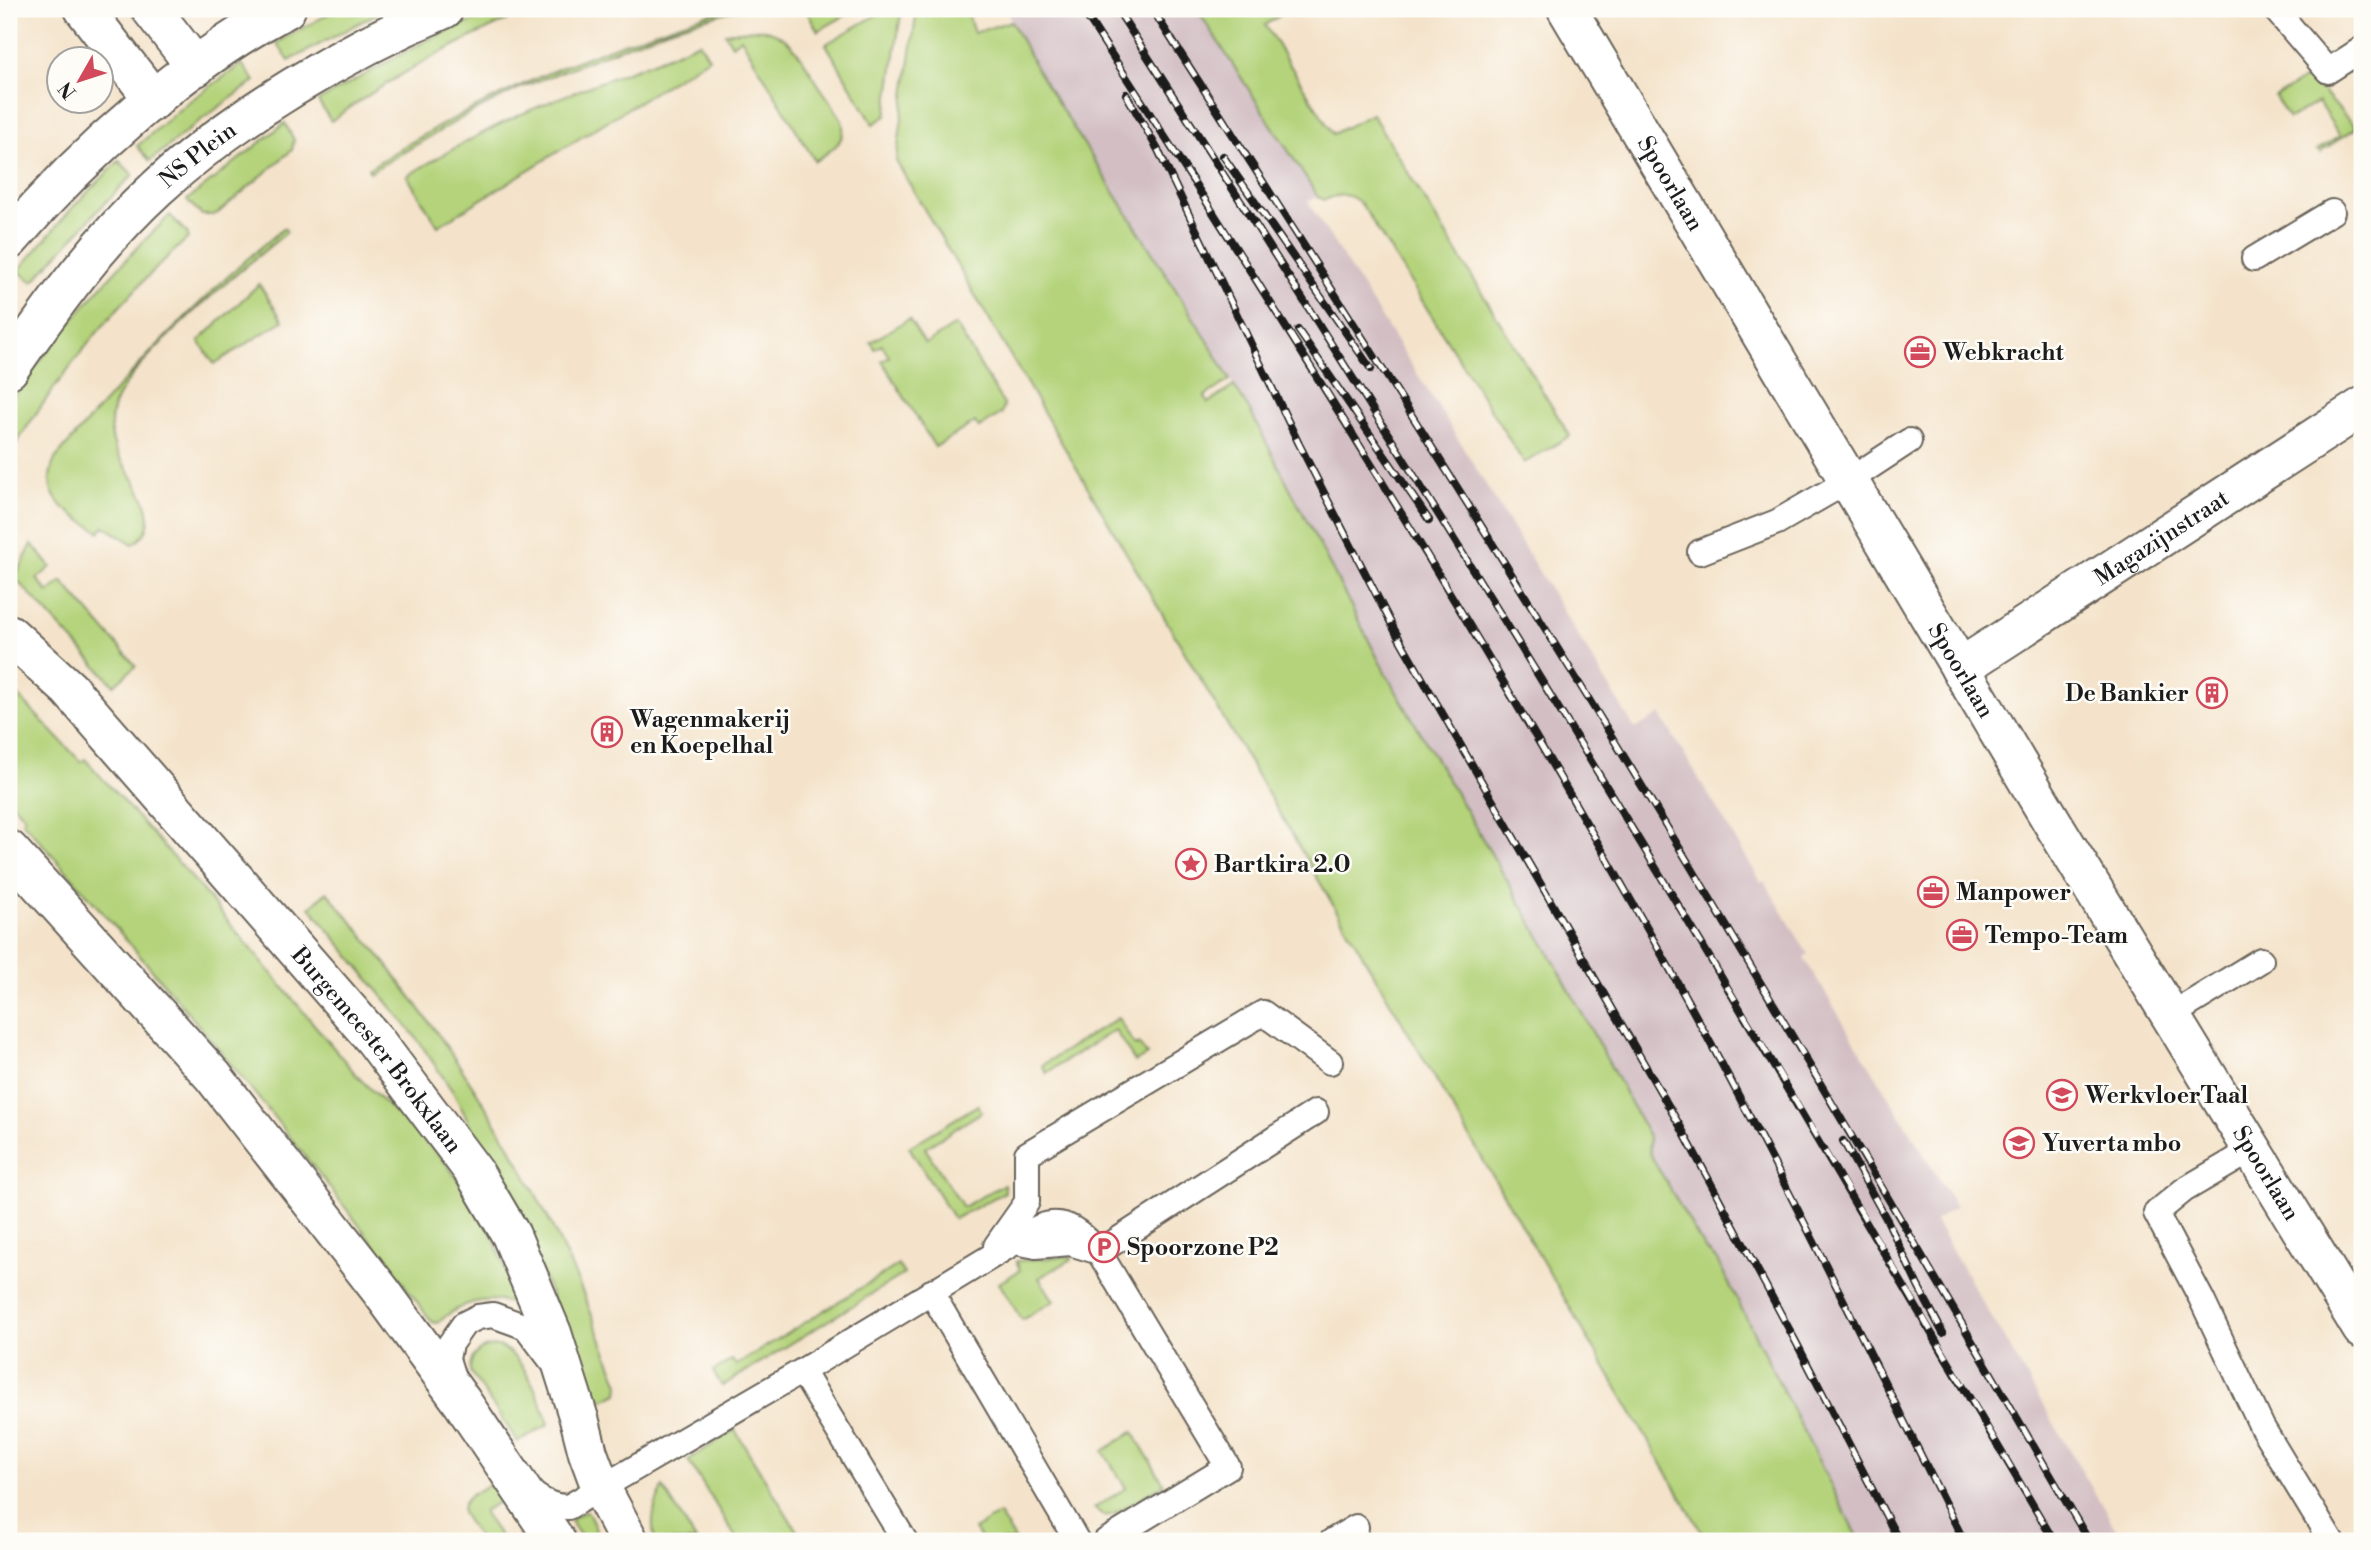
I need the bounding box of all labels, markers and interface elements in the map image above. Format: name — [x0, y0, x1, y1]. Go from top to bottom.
north arrow — [46, 46, 116, 116]
text: N — [54, 77, 82, 103]
street label: NS Plein — [154, 116, 242, 194]
street label: Spoorlaan — [1631, 131, 1709, 237]
office icon: Webkracht — [1903, 335, 1937, 369]
place label: Webkracht — [1942, 339, 2064, 367]
street label: Magazijnstraat — [2089, 484, 2234, 592]
street label: Spoorlaan — [1922, 618, 2000, 724]
building icon: De Bankier — [2195, 676, 2229, 710]
place label: De Bankier — [2065, 680, 2189, 708]
place label: Wagenmakerij en Koepelhal — [629, 706, 790, 760]
building icon: Wagenmakerij en Koepelhal — [590, 715, 624, 749]
place icon: Bartkira 2.0 — [1174, 847, 1208, 881]
place label: Bartkira 2.0 — [1214, 851, 1351, 879]
office icon: Manpower — [1916, 875, 1950, 909]
place label: Manpower — [1956, 879, 2071, 907]
office icon: Tempo-Team — [1945, 918, 1979, 952]
place label: Tempo-Team — [1985, 922, 2128, 950]
street label: Burgemeester Brokxlaan — [285, 941, 468, 1159]
school or university icon: WerkvloerTaal — [2045, 1078, 2079, 1112]
place label: WerkvloerTaal — [2084, 1082, 2249, 1110]
street label: Spoorlaan — [2226, 1121, 2305, 1226]
school or university icon: Yuverta mbo — [2002, 1126, 2036, 1160]
place label: Yuverta mbo — [2042, 1130, 2181, 1158]
parking icon: Spoorzone P2 — [1087, 1230, 1121, 1264]
place label: Spoorzone P2 — [1127, 1234, 1279, 1262]

